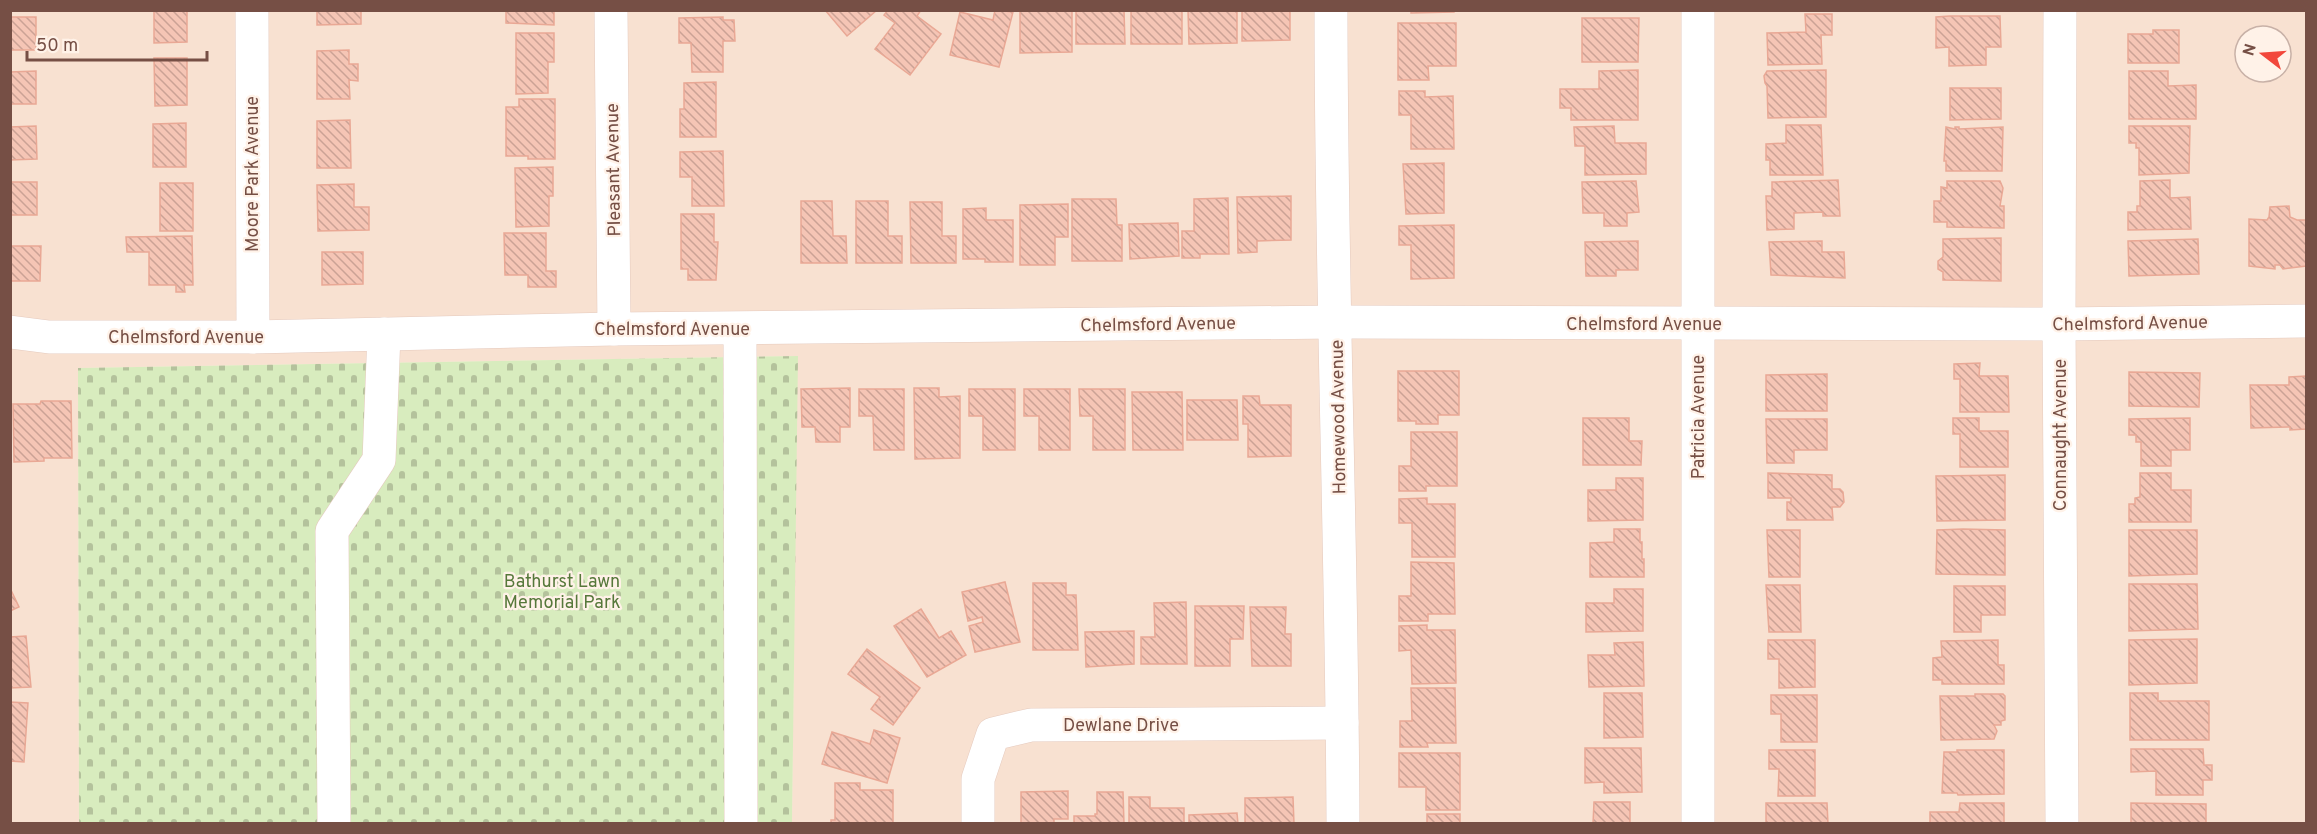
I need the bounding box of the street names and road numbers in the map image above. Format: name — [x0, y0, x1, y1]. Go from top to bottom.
street label: Moore Park Avenue — [242, 96, 265, 252]
street label: Pleasant Avenue — [602, 103, 627, 237]
street label: Chelmsford Avenue — [2052, 312, 2208, 337]
street label: Chelmsford Avenue — [1080, 313, 1236, 338]
street label: Chelmsford Avenue — [1566, 314, 1722, 337]
street label: Chelmsford Avenue — [594, 319, 750, 342]
street label: Chelmsford Avenue — [108, 327, 264, 350]
street label: Homewood Avenue — [1327, 339, 1352, 495]
street label: Patricia Avenue — [1688, 355, 1711, 479]
street label: Connaught Avenue — [2050, 359, 2073, 511]
street label: Dewlane Drive — [1063, 715, 1179, 738]

